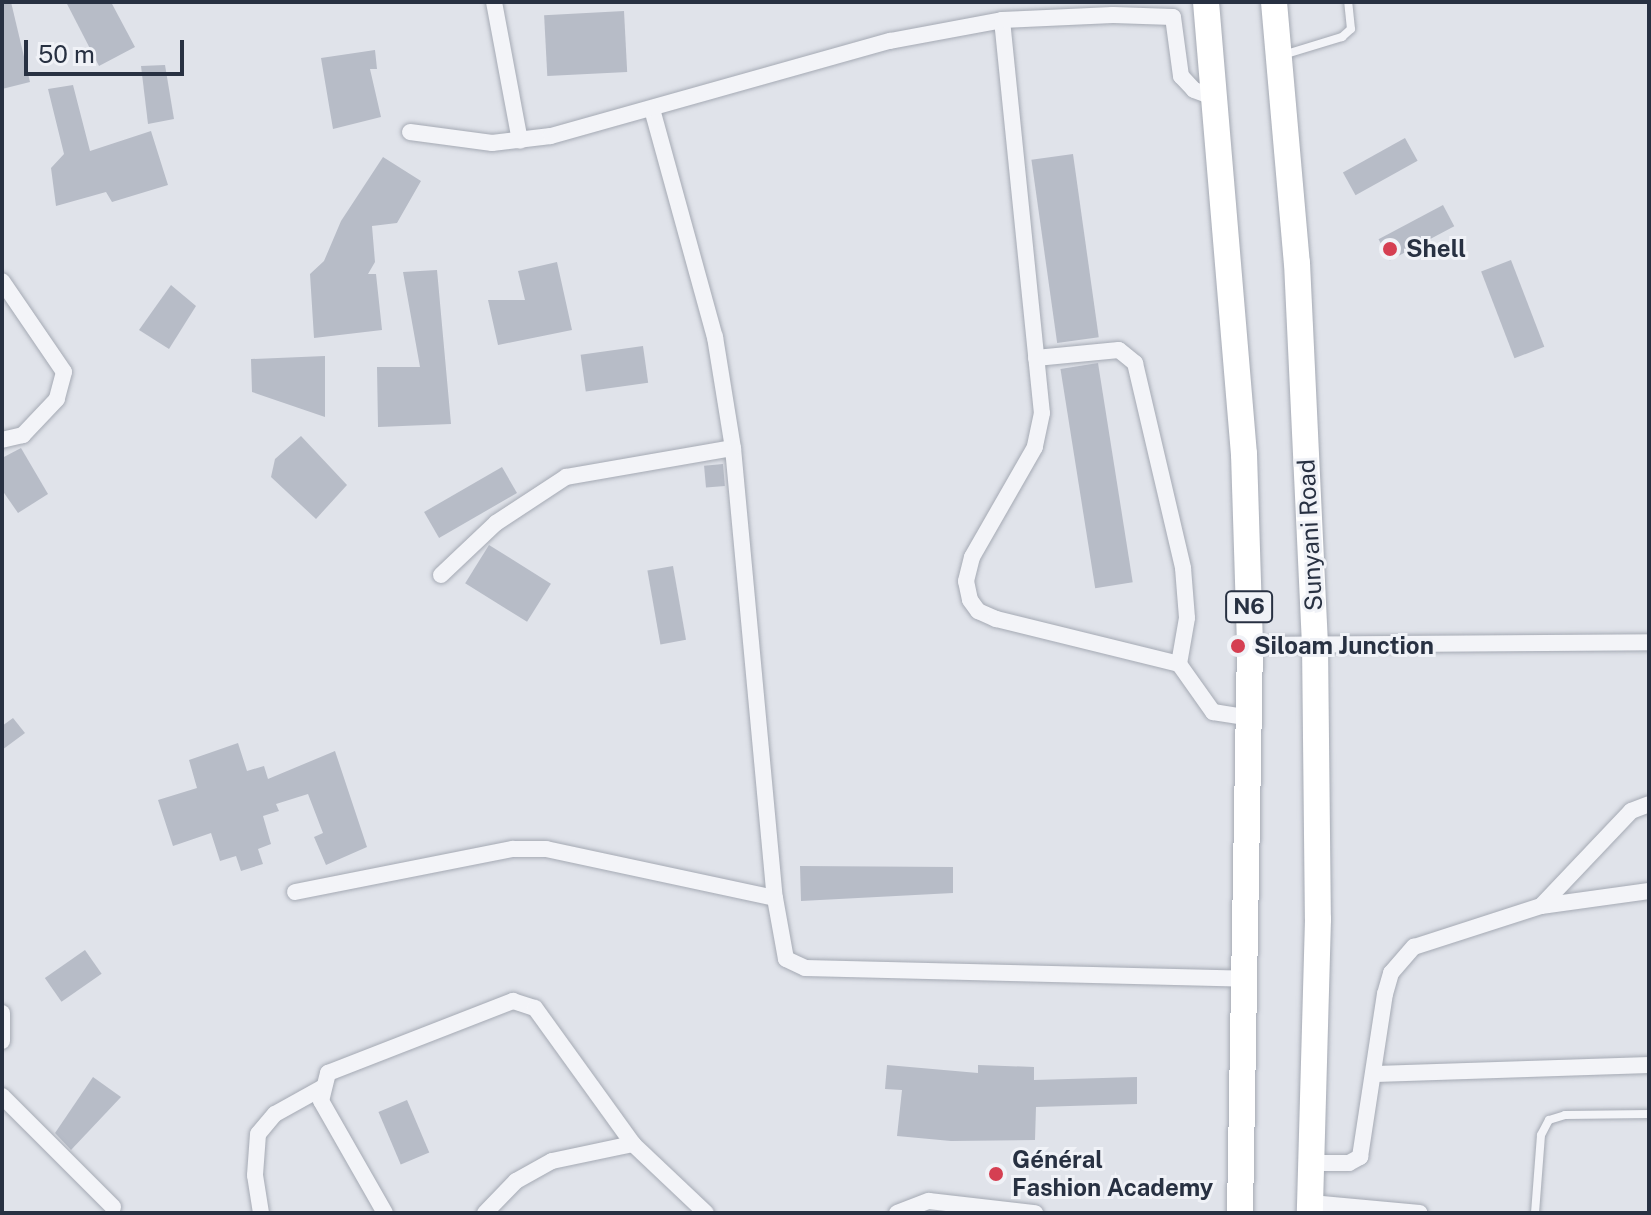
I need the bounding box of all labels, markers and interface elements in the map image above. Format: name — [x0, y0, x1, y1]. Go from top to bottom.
scale bar — [28, 24, 188, 74]
text: 50 m — [38, 40, 95, 68]
place label: Shell — [1406, 235, 1466, 263]
marker: Shell — [1381, 240, 1399, 258]
street label: Sunyani Road — [1292, 458, 1328, 612]
road number: N6 — [1225, 589, 1273, 625]
place label: Siloam Junction — [1254, 632, 1434, 660]
marker: Siloam Junction — [1229, 637, 1247, 655]
place label: Général Fashion Academy — [1012, 1146, 1213, 1202]
marker: Général Fashion Academy — [987, 1165, 1005, 1183]

